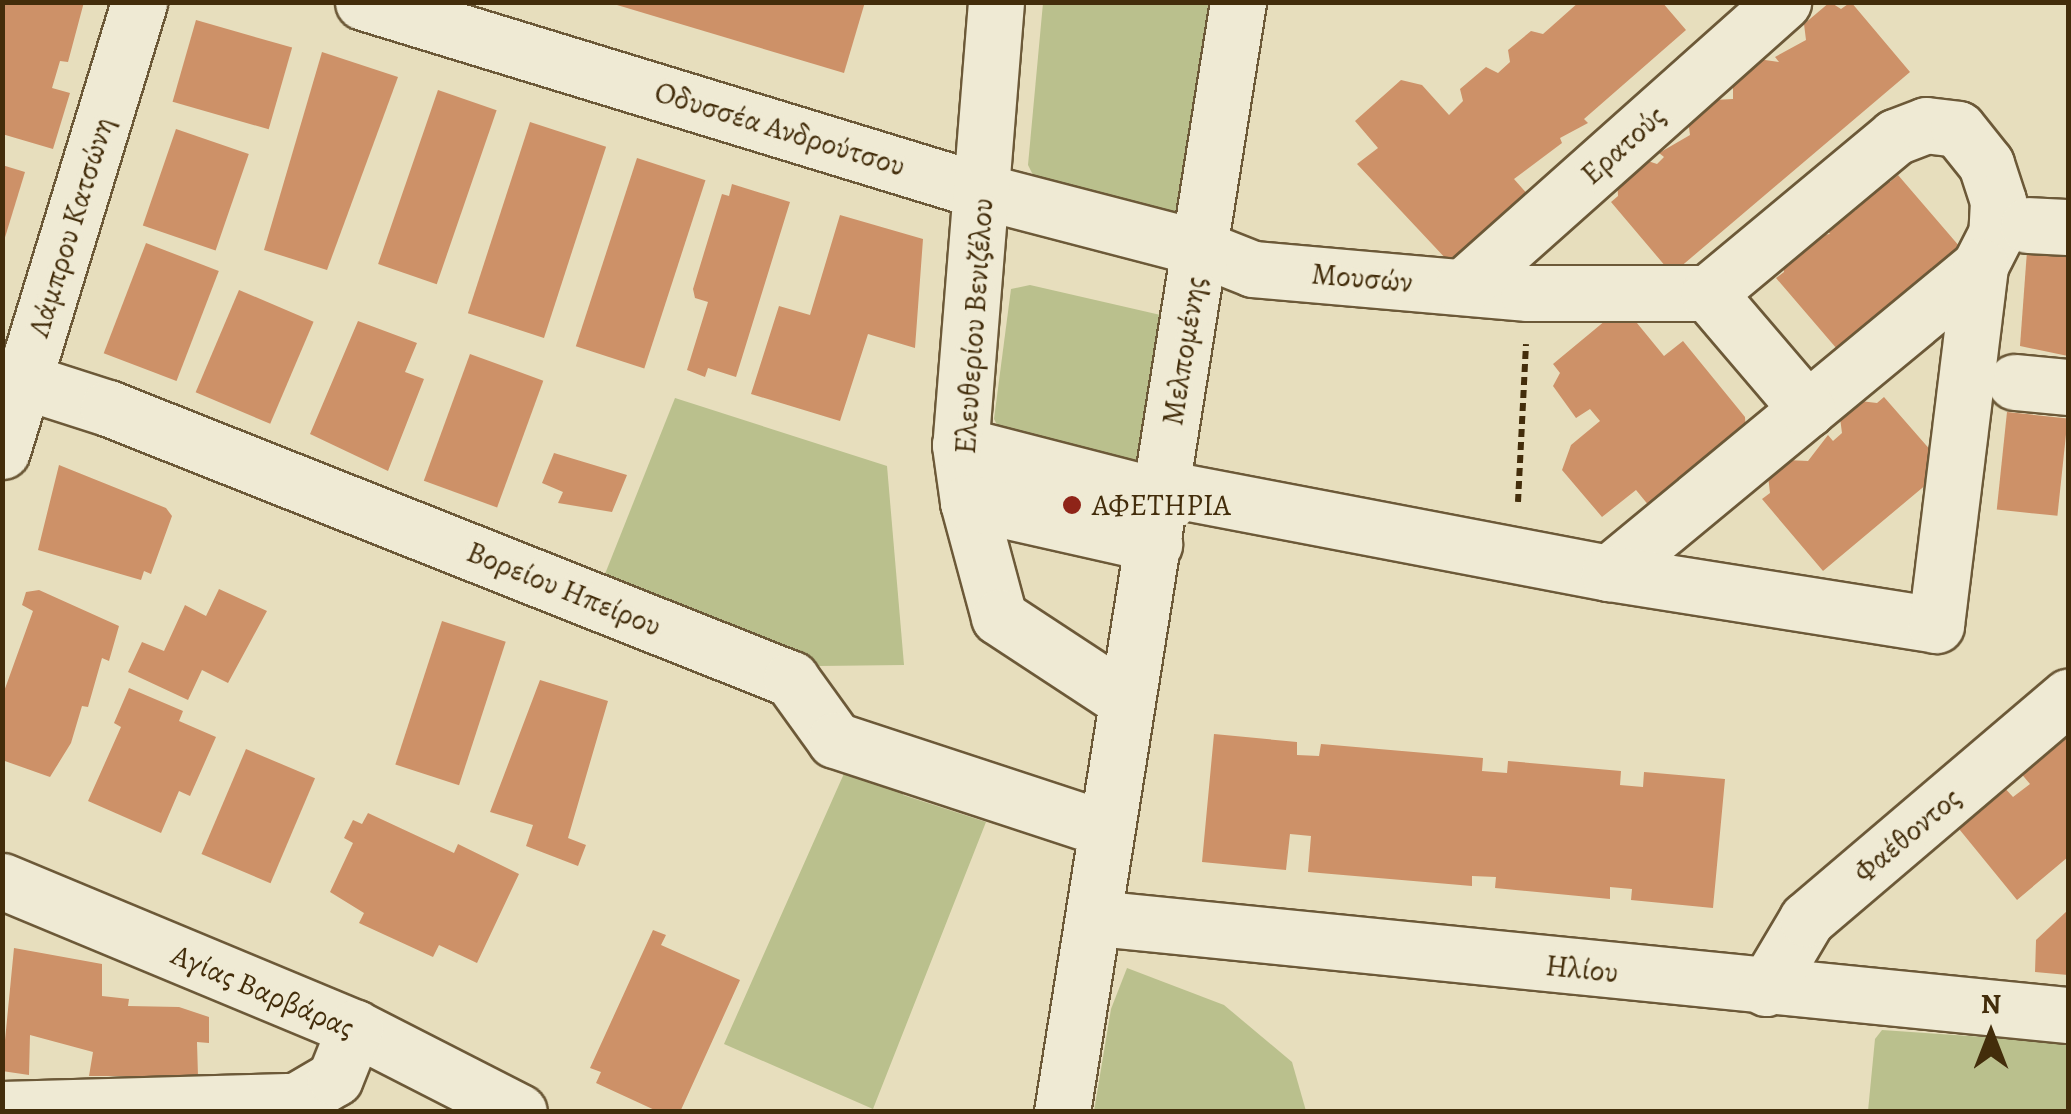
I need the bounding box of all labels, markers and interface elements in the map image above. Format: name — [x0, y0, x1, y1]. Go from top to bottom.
street label: Οδυσσέα Ανδρούτσου — [650, 74, 910, 184]
street label: Ερατούς — [1574, 98, 1672, 192]
street label: Λάμπρου Κατσώνη — [21, 113, 121, 341]
street label: Ελευθερίου Βενιζέλου — [947, 197, 1001, 455]
street label: Μουσών — [1310, 256, 1414, 300]
street label: Μελπομένης — [1155, 274, 1213, 428]
place label: ΑΦΕΤΗΡΙΑ — [1092, 487, 1231, 523]
marker: ΑΦΕΤΗΡΙΑ — [1061, 494, 1083, 516]
street label: Βορείου Ηπείρου — [462, 534, 666, 644]
street label: Φαέθοντος — [1846, 780, 1968, 890]
street label: Αγίας Βαρβάρας — [166, 936, 360, 1046]
street label: Ηλίου — [1544, 947, 1620, 991]
north arrow — [1941, 984, 2041, 1084]
text: N — [1981, 985, 2001, 1023]

